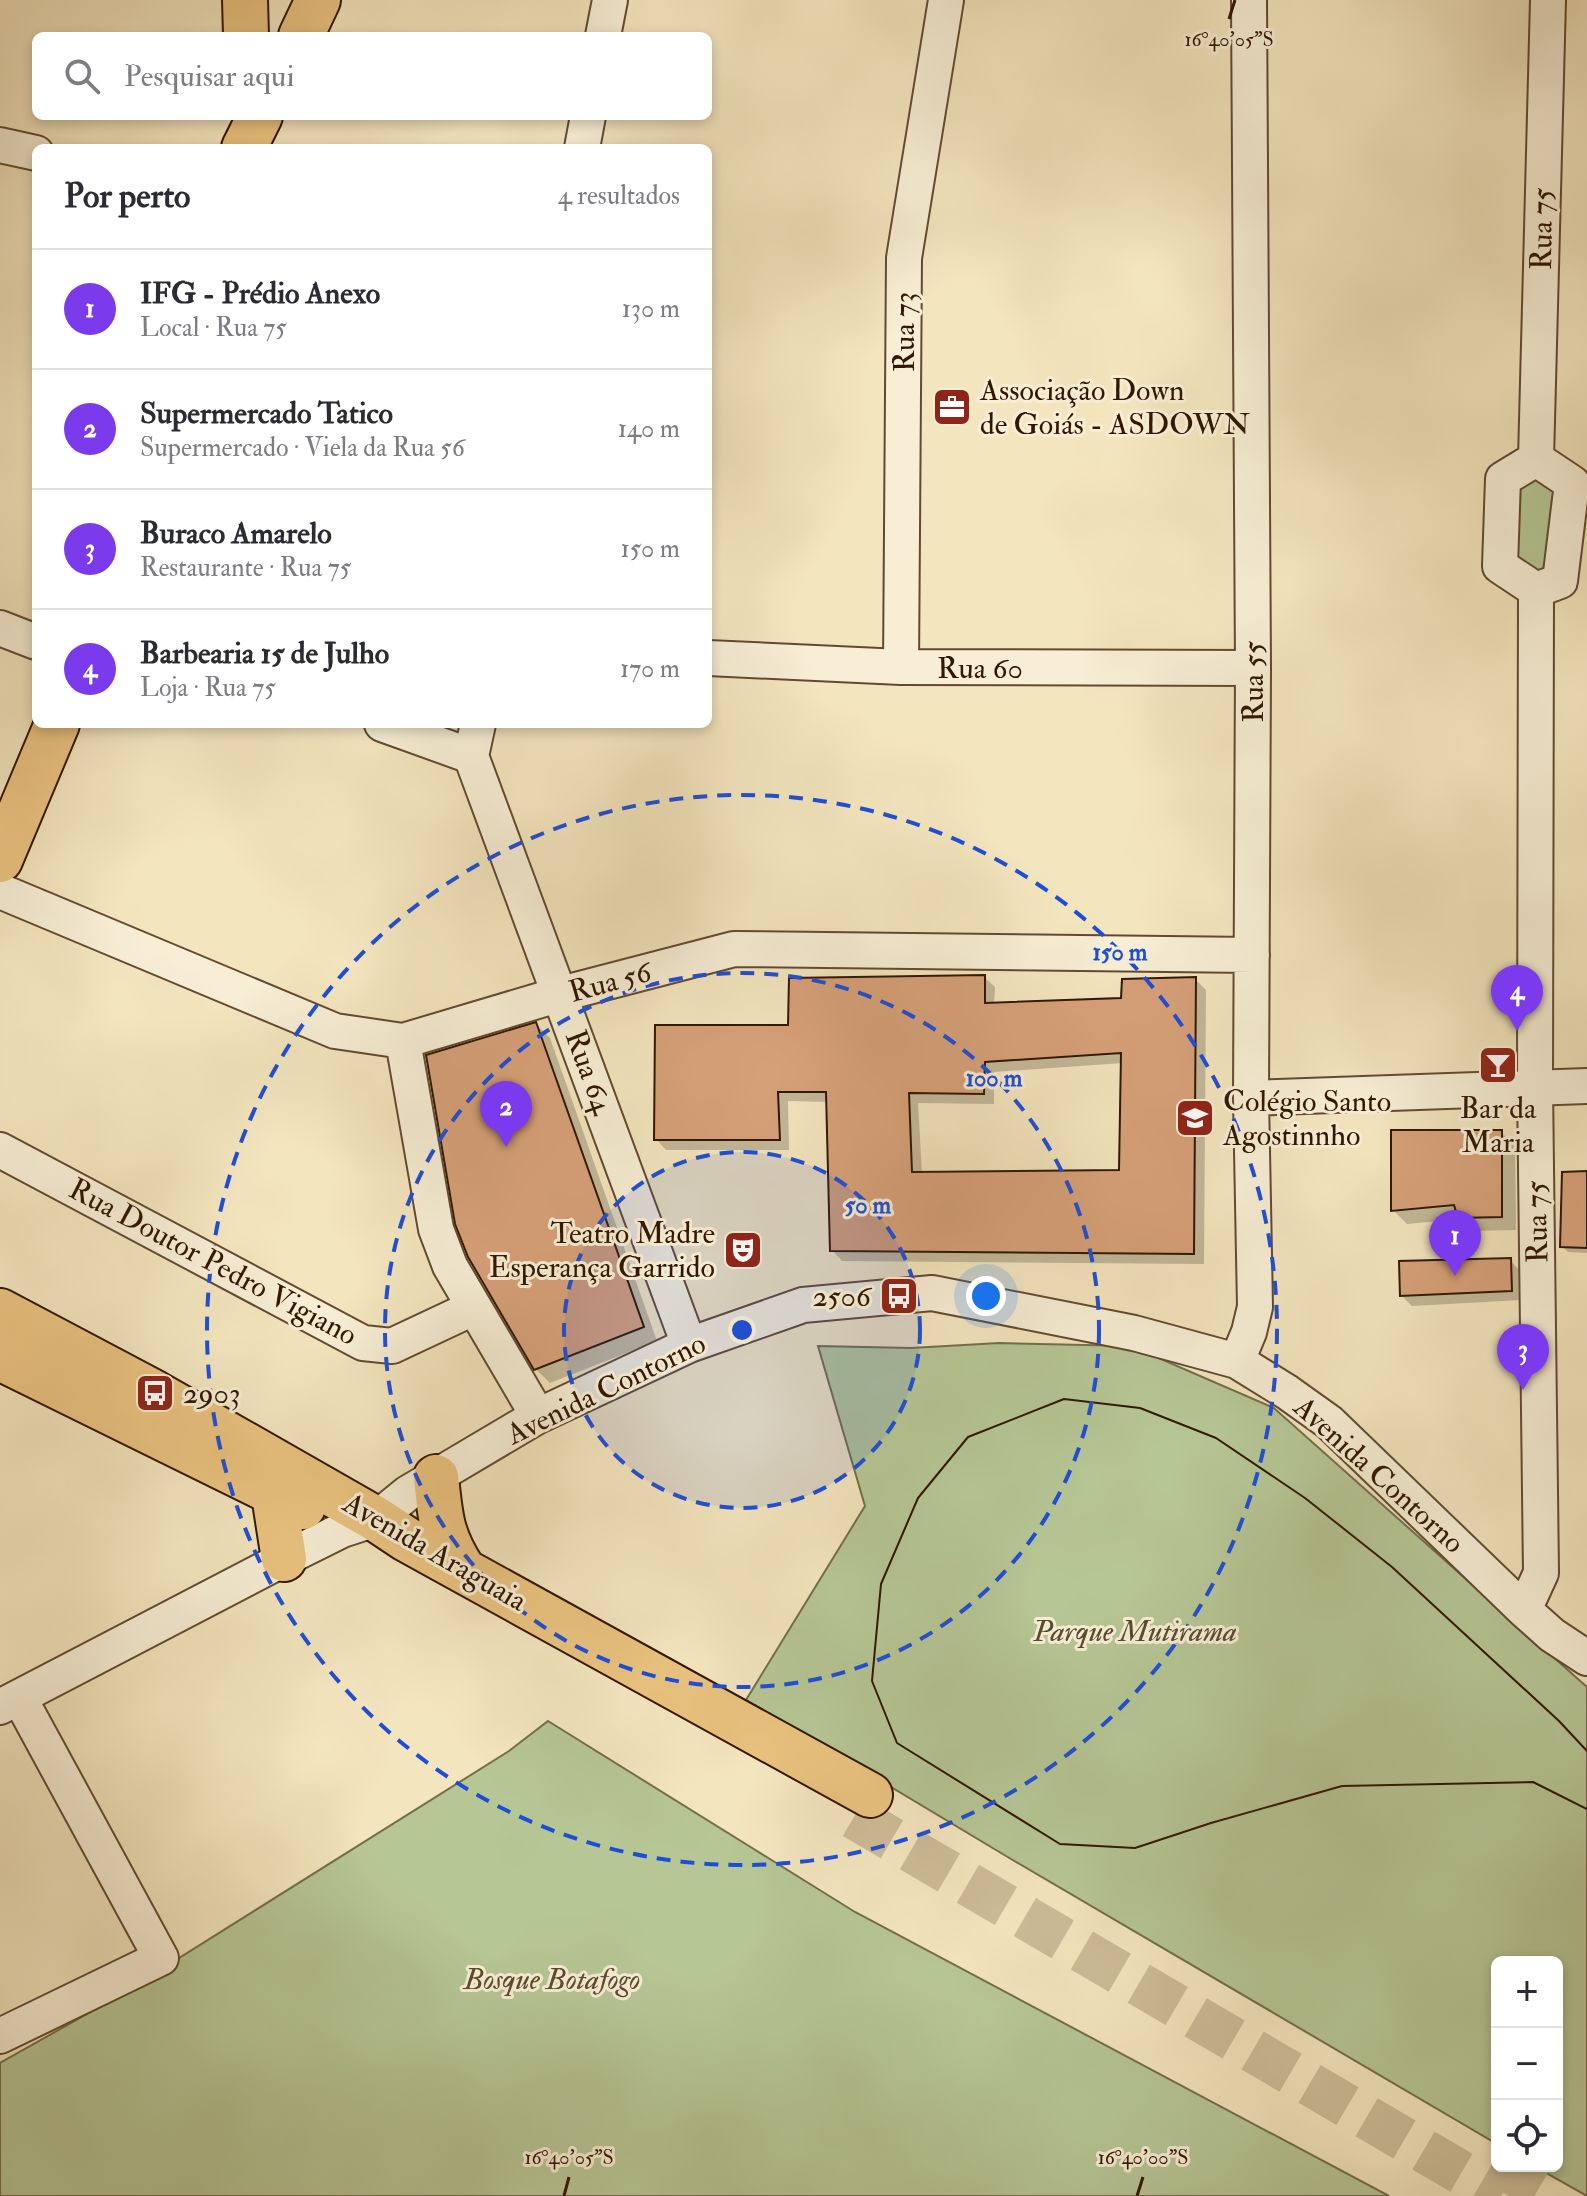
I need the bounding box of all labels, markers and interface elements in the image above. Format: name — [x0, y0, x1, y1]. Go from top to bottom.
text: 16°40'05"S — [1184, 27, 1274, 52]
search box — [32, 32, 712, 120]
icon: search — [60, 54, 104, 98]
text: Pesquisar aqui — [124, 58, 294, 95]
text: Por perto — [64, 175, 190, 218]
text: 4 resultados — [558, 180, 680, 212]
street label: Rua 75 — [1523, 187, 1561, 270]
text: IFG - Prédio Anexo — [140, 275, 380, 312]
street label: Rua 73 — [886, 292, 923, 372]
text: 1 — [85, 293, 95, 325]
text: 130 m — [622, 293, 680, 325]
text: Local · Rua 75 — [140, 312, 287, 344]
place label: Associação Down de Goiás - ASDOWN — [979, 372, 1250, 443]
office icon: Associação Down de Goiás - ASDOWN — [931, 386, 973, 428]
text: Supermercado Tatico — [140, 395, 393, 432]
text: 2 — [83, 413, 97, 445]
text: 140 m — [618, 413, 680, 445]
text: Supermercado · Viela da Rua 56 — [140, 432, 465, 464]
text: Buraco Amarelo — [140, 515, 332, 552]
text: 3 — [85, 533, 95, 565]
text: 150 m — [621, 533, 680, 565]
text: Restaurante · Rua 75 — [140, 552, 351, 584]
text: Barbearia 15 de Julho — [140, 635, 389, 672]
street label: Rua 55 — [1235, 640, 1272, 723]
street label: Rua 60 — [937, 650, 1023, 687]
text: 4 — [83, 653, 97, 685]
text: 170 m — [620, 653, 680, 685]
text: Loja · Rua 75 — [140, 672, 276, 704]
text: 150 m — [1093, 937, 1148, 968]
street label: Rua 56 — [565, 953, 657, 1011]
pin: 4 — [1491, 965, 1543, 1031]
street label: Rua 64 — [557, 1025, 622, 1121]
bar icon: Bar da Maria — [1477, 1044, 1519, 1086]
text: 100 m — [966, 1063, 1023, 1094]
pin: 2 — [480, 1081, 532, 1147]
place label: Colégio Santo Agostinnho — [1222, 1083, 1391, 1154]
place label: Bar da Maria — [1460, 1090, 1537, 1161]
school or university icon: Colégio Santo Agostinnho — [1174, 1097, 1216, 1139]
street label: Rua Doutor Pedro Vigiano — [63, 1170, 363, 1354]
street label: Rua 75 — [1518, 1180, 1556, 1263]
text: 50 m — [845, 1190, 892, 1221]
pin: 1 — [1429, 1210, 1481, 1276]
place label: Teatro Madre Esperança Garrido — [489, 1215, 715, 1286]
theatre icon: Teatro Madre Esperança Garrido — [722, 1229, 764, 1271]
bus stop icon: 2506 — [878, 1275, 920, 1317]
your location — [966, 1276, 1006, 1316]
place label: 2506 — [812, 1278, 873, 1315]
centre of rings — [728, 1316, 756, 1344]
pin: 3 — [1497, 1324, 1549, 1390]
street label: Avenida Contorno — [499, 1325, 712, 1454]
bus stop icon: 2903 — [134, 1372, 176, 1414]
place label: 2903 — [183, 1375, 240, 1412]
street label: Avenida Contorno — [1285, 1388, 1472, 1561]
street label: Avenida Araguaia — [336, 1484, 534, 1620]
park label: Parque Mutirama — [1032, 1613, 1237, 1650]
map controls — [1491, 1956, 1563, 2172]
button: + — [1491, 1956, 1563, 2028]
park label: Bosque Botafogo — [462, 1961, 640, 1998]
button: − — [1491, 2028, 1563, 2100]
button: locate — [1491, 2100, 1563, 2172]
text: 16°40'05"S — [524, 2145, 614, 2170]
text: 16°40'00"S — [1098, 2145, 1188, 2170]

